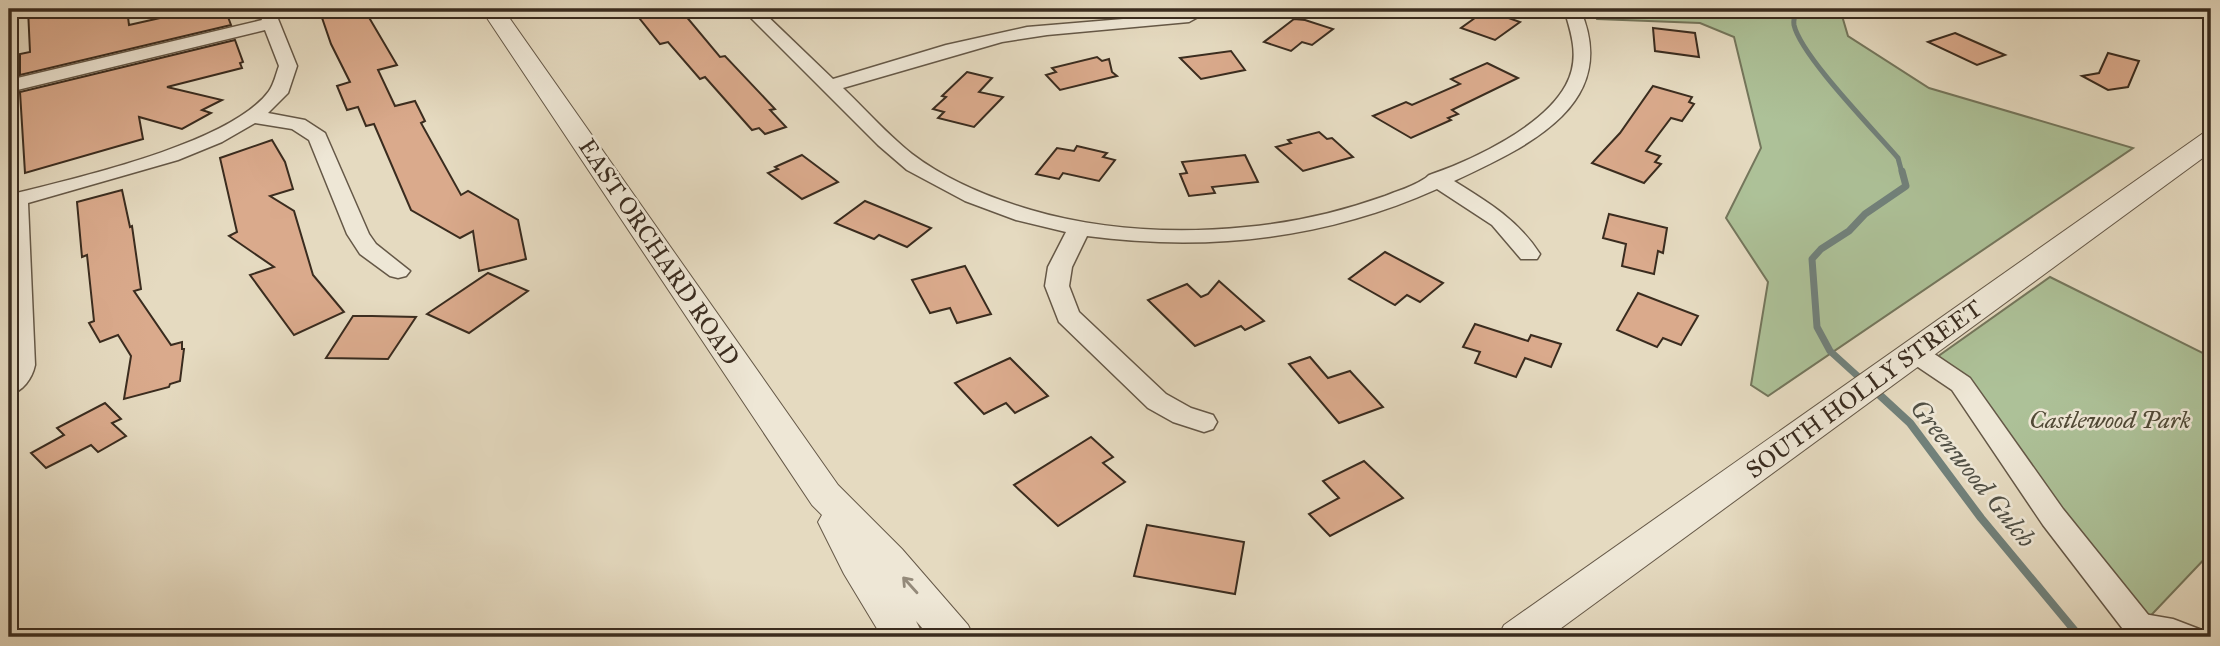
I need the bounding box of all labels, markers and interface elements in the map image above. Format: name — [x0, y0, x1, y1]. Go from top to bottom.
street label: EAST ORCHARD ROAD — [572, 133, 746, 371]
street label: SOUTH HOLLY STREET — [1740, 293, 1988, 485]
water label: Greenwood Gulch — [1903, 392, 2043, 554]
park label: Castlewood Park — [2029, 405, 2191, 435]
one-way arrow — [902, 576, 918, 594]

